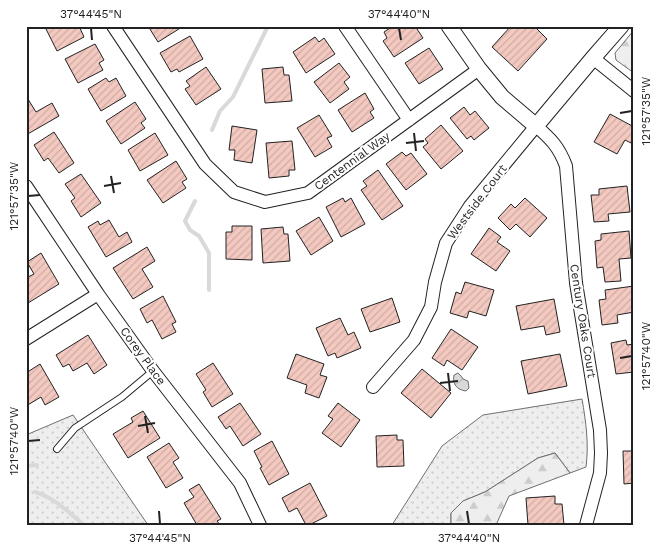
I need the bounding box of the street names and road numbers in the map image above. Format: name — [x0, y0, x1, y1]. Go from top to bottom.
street label: Centennial Way — [311, 128, 393, 193]
street label: Westside Court — [444, 162, 510, 242]
street label: Century Oaks Court — [567, 263, 599, 379]
street label: Corey Place — [117, 324, 169, 388]

